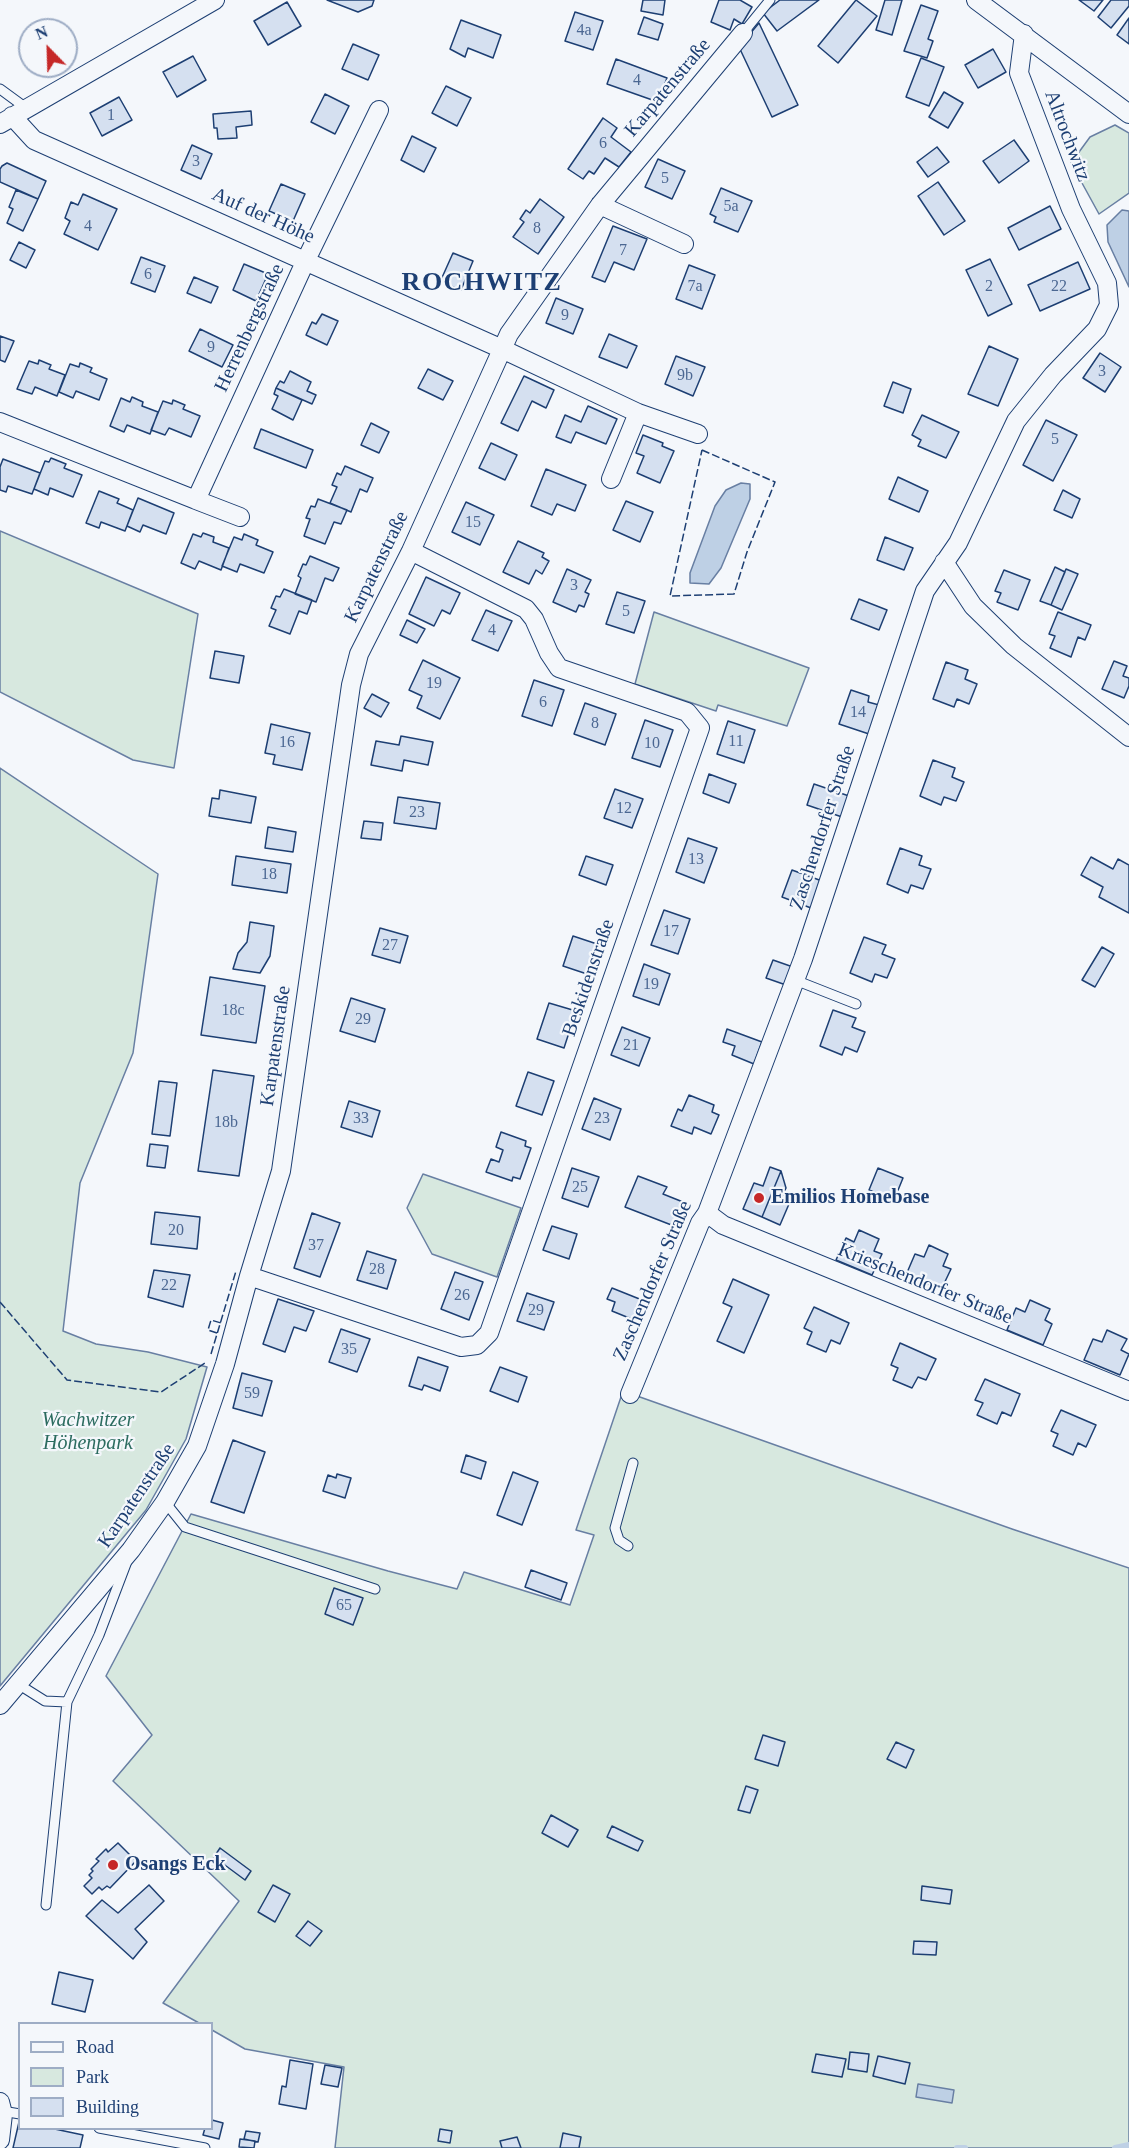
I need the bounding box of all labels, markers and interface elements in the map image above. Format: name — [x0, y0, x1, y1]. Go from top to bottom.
north arrow — [18, 18, 78, 78]
house number: 4a — [576, 21, 592, 41]
text: N — [33, 23, 50, 43]
street label: Karpatenstraße — [620, 34, 716, 142]
house number: 4 — [633, 71, 641, 91]
street label: Altrochwitz — [1039, 87, 1095, 185]
house number: 1 — [107, 106, 115, 126]
house number: 6 — [599, 134, 607, 154]
house number: 3 — [192, 152, 200, 172]
house number: 5 — [661, 169, 669, 189]
street label: Auf der Höhe — [208, 183, 318, 249]
house number: 5a — [723, 197, 739, 217]
house number: 4 — [84, 217, 92, 237]
house number: 8 — [533, 219, 541, 239]
house number: 7 — [619, 241, 627, 261]
street label: Herrenbergstraße — [210, 260, 290, 396]
house number: 6 — [144, 265, 152, 285]
district label: ROCHWITZ — [402, 267, 562, 299]
house number: 7a — [687, 277, 703, 297]
house number: 2 — [985, 277, 993, 297]
house number: 22 — [1051, 277, 1067, 297]
house number: 9 — [561, 306, 569, 326]
house number: 9 — [207, 338, 215, 358]
house number: 3 — [1098, 362, 1106, 382]
house number: 9b — [677, 366, 693, 386]
house number: 5 — [1051, 430, 1059, 450]
street label: Karpatenstraße — [340, 507, 414, 627]
house number: 15 — [465, 513, 481, 533]
house number: 3 — [570, 576, 578, 596]
house number: 5 — [622, 602, 630, 622]
house number: 4 — [488, 621, 496, 641]
house number: 19 — [426, 674, 442, 694]
house number: 6 — [539, 693, 547, 713]
house number: 14 — [850, 703, 866, 723]
house number: 8 — [591, 714, 599, 734]
house number: 11 — [728, 732, 744, 752]
house number: 16 — [279, 733, 295, 753]
house number: 10 — [644, 734, 660, 754]
street label: Zaschendorfer Straße — [785, 743, 861, 913]
house number: 12 — [616, 799, 632, 819]
house number: 23 — [409, 803, 425, 823]
house number: 13 — [688, 850, 704, 870]
house number: 18 — [261, 865, 277, 885]
street label: Beskidenstraße — [558, 916, 620, 1040]
house number: 17 — [663, 922, 679, 942]
house number: 27 — [382, 936, 398, 956]
house number: 19 — [643, 975, 659, 995]
street label: Karpatenstraße — [256, 984, 296, 1108]
house number: 18c — [221, 1001, 245, 1021]
house number: 29 — [355, 1010, 371, 1030]
house number: 21 — [623, 1036, 639, 1056]
house number: 33 — [353, 1109, 369, 1129]
house number: 23 — [594, 1109, 610, 1129]
house number: 18b — [214, 1113, 238, 1133]
house number: 25 — [572, 1178, 588, 1198]
place label: Emilios Homebase — [771, 1186, 929, 1210]
marker: Emilios Homebase — [752, 1191, 766, 1205]
street label: Zaschendorfer Straße — [608, 1197, 698, 1365]
house number: 20 — [168, 1221, 184, 1241]
house number: 37 — [308, 1236, 324, 1256]
street label: Krieschendorfer Straße — [834, 1238, 1016, 1330]
house number: 28 — [369, 1260, 385, 1280]
house number: 22 — [161, 1276, 177, 1296]
house number: 26 — [454, 1286, 470, 1306]
house number: 29 — [528, 1301, 544, 1321]
house number: 35 — [341, 1340, 357, 1360]
house number: 59 — [244, 1384, 260, 1404]
park label: Wachwitzer Höhenpark — [42, 1409, 134, 1456]
street label: Karpatenstraße — [93, 1439, 181, 1553]
house number: 65 — [336, 1596, 352, 1616]
place label: Osangs Eck — [125, 1853, 226, 1877]
marker: Osangs Eck — [106, 1858, 120, 1872]
legend — [18, 2022, 213, 2130]
text: Road — [76, 2037, 114, 2057]
text: Park — [76, 2067, 109, 2087]
text: Building — [76, 2097, 139, 2117]

